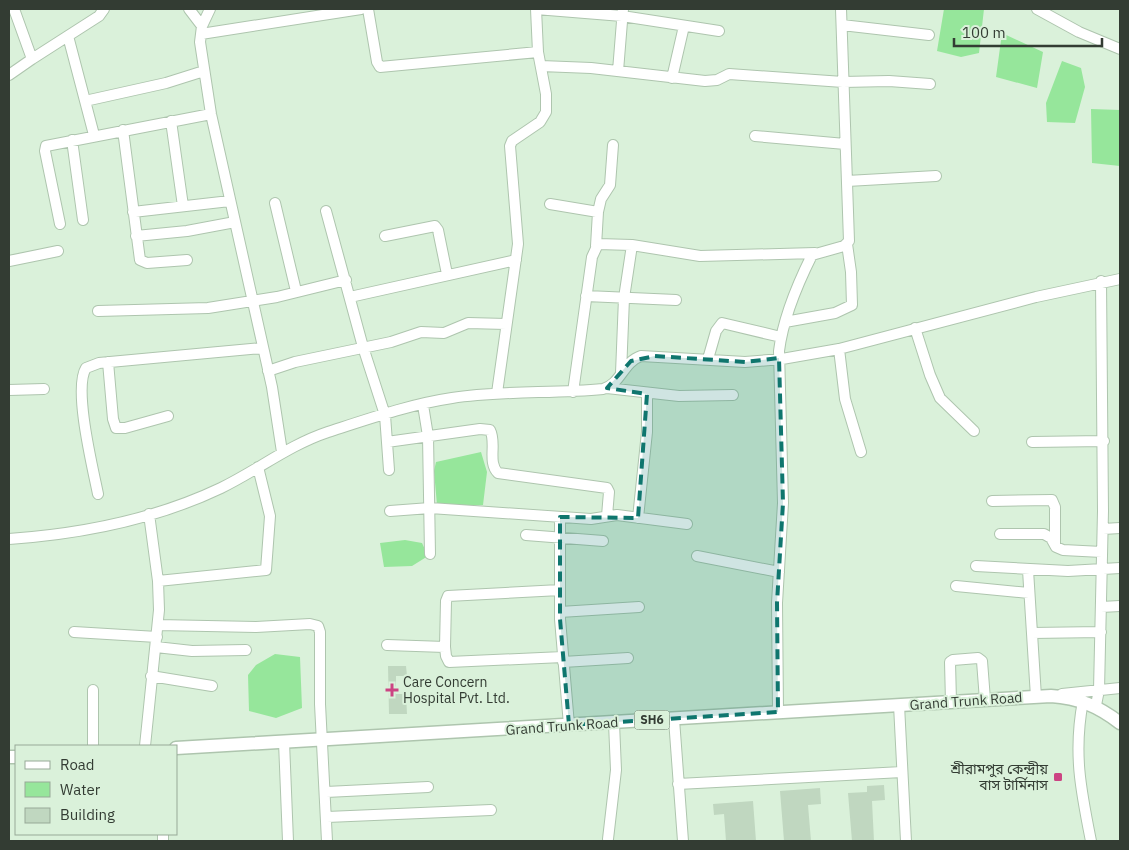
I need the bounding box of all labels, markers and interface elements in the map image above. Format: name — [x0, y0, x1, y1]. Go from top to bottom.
scale bar — [954, 15, 1102, 47]
text: 100 m — [962, 23, 1006, 42]
place label: Care Concern Hospital Pvt. Ltd. — [403, 673, 510, 707]
marker: Care Concern Hospital Pvt. Ltd. — [385, 683, 399, 697]
street label: Grand Trunk Road — [909, 688, 1023, 714]
road number: SH6 — [634, 710, 670, 730]
street label: Grand Trunk Road — [505, 713, 619, 739]
legend — [15, 745, 178, 835]
text: Road — [60, 755, 95, 774]
place label: শ্রীরামপুর কেন্দ্রীয় বাস টার্মিনাস — [950, 760, 1048, 794]
marker: শ্রীরামপুর কেন্দ্রীয় বাস টার্মিনাস — [1052, 771, 1064, 783]
text: Water — [60, 780, 101, 799]
text: Building — [60, 805, 115, 824]

